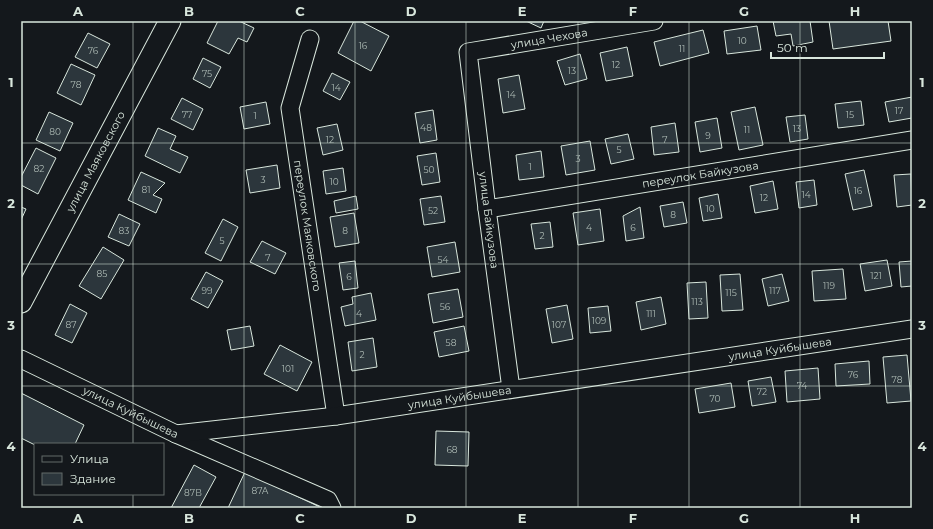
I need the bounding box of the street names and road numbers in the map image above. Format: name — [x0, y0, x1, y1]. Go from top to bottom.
street label: улица Чехова — [509, 25, 589, 52]
street label: улица Маяковского — [63, 109, 128, 215]
street label: переулок Байкузова — [641, 158, 760, 191]
street label: переулок Маяковского — [291, 159, 324, 292]
street label: улица Байкузова — [476, 170, 502, 269]
street label: улица Куйбышева — [726, 334, 833, 364]
street label: улица Куйбышева — [80, 383, 181, 441]
street label: улица Куйбышева — [406, 383, 512, 412]

